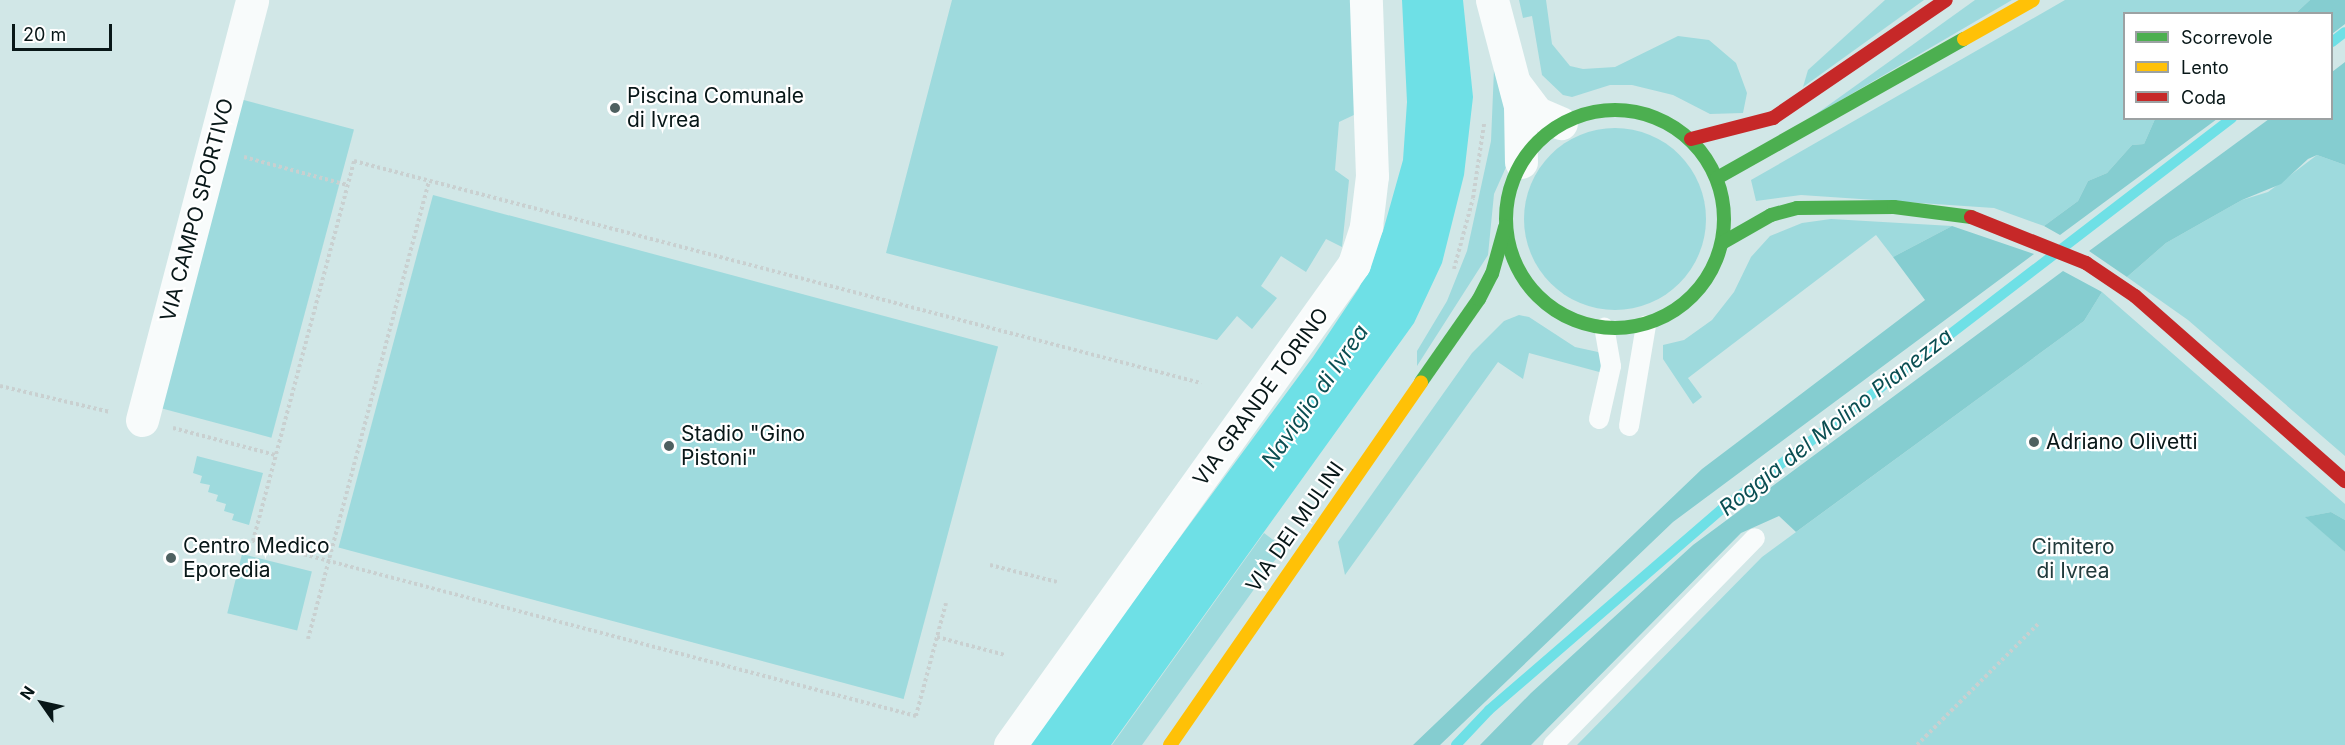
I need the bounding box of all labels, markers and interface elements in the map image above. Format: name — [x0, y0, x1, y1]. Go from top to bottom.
scale bar — [15, 12, 116, 50]
legend — [2123, 12, 2333, 120]
text: 20 m — [23, 24, 66, 45]
text: Scorrevole — [2181, 27, 2273, 48]
text: Lento — [2181, 57, 2229, 78]
place label: Piscina Comunale di Ivrea — [627, 83, 804, 133]
text: Coda — [2181, 87, 2226, 108]
street label: VIA CAMPO SPORTIVO — [155, 96, 239, 324]
marker: Piscina Comunale di Ivrea — [608, 101, 622, 115]
street label: VIA GRANDE TORINO — [1188, 303, 1334, 491]
water label: Naviglio di Ivrea — [1256, 319, 1374, 473]
water label: Roggia del Molino Pianezza — [1714, 323, 1958, 521]
place label: Stadio "Gino Pistoni" — [681, 421, 805, 471]
place label: Adriano Olivetti — [2046, 429, 2198, 455]
marker: Adriano Olivetti — [2027, 435, 2041, 449]
marker: Stadio "Gino Pistoni" — [662, 439, 676, 453]
street label: VIA DEI MULINI — [1241, 457, 1349, 597]
place label: Centro Medico Eporedia — [183, 533, 330, 583]
park label: Cimitero di Ivrea — [2032, 534, 2114, 584]
marker: Centro Medico Eporedia — [164, 551, 178, 565]
north arrow — [12, 673, 72, 733]
text: N — [15, 682, 39, 704]

